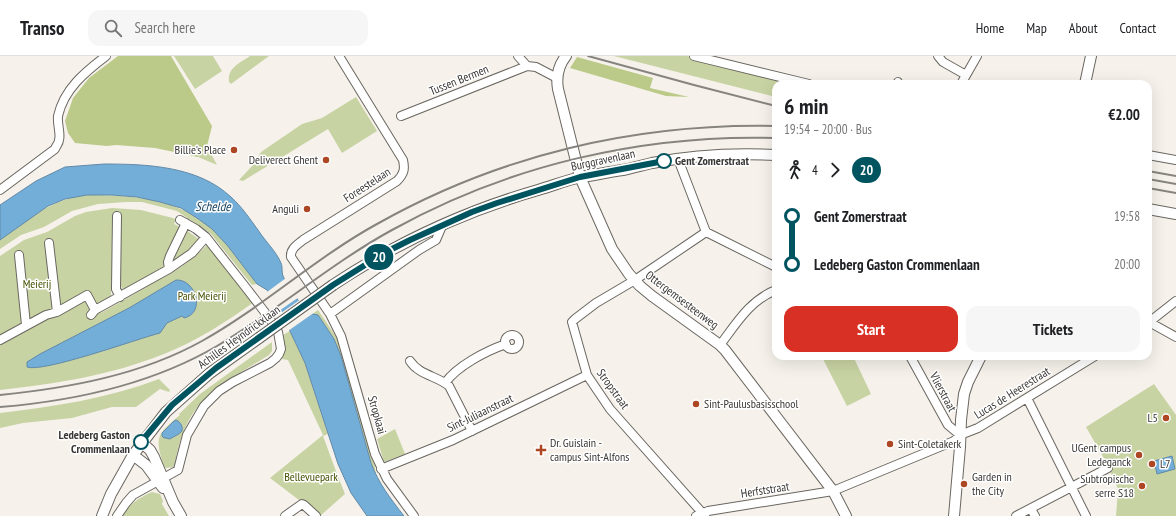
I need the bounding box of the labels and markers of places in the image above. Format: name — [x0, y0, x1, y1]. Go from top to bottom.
place label: Billie's Place — [175, 142, 226, 157]
marker: Billie's Place — [229, 145, 239, 155]
place label: Deliverect Ghent — [249, 152, 319, 167]
marker: Gent Zomerstraat — [656, 153, 672, 169]
place label: Gent Zomerstraat — [675, 153, 750, 168]
marker: Deliverect Ghent — [321, 155, 331, 165]
place label: Anguli — [272, 201, 299, 216]
marker: Anguli — [302, 204, 312, 214]
place label: Sint-Paulusbasisschool — [704, 396, 798, 411]
marker: Sint-Paulusbasisschool — [691, 399, 701, 409]
place label: L5 — [1148, 410, 1158, 425]
marker: L5 — [1161, 413, 1171, 423]
place label: Ledeberg Gaston Crommenlaan — [59, 427, 130, 456]
marker: Ledeberg Gaston Crommenlaan — [133, 434, 149, 450]
place label: Dr. Guislain - campus Sint-Alfons — [550, 435, 629, 464]
place label: Sint-Coletakerk — [898, 436, 962, 451]
marker: Sint-Coletakerk — [885, 439, 895, 449]
place label: UGent campus Ledeganck — [1071, 440, 1131, 469]
marker: Dr. Guislain - campus Sint-Alfons — [535, 444, 547, 456]
marker: UGent campus Ledeganck — [1134, 450, 1144, 460]
place label: L7 — [1160, 456, 1170, 471]
marker: L7 — [1147, 459, 1157, 469]
place label: Garden in the City — [972, 469, 1012, 498]
place label: Subtropische serre S18 — [1080, 471, 1134, 500]
marker: Garden in the City — [959, 479, 969, 489]
marker: Subtropische serre S18 — [1137, 481, 1147, 491]

